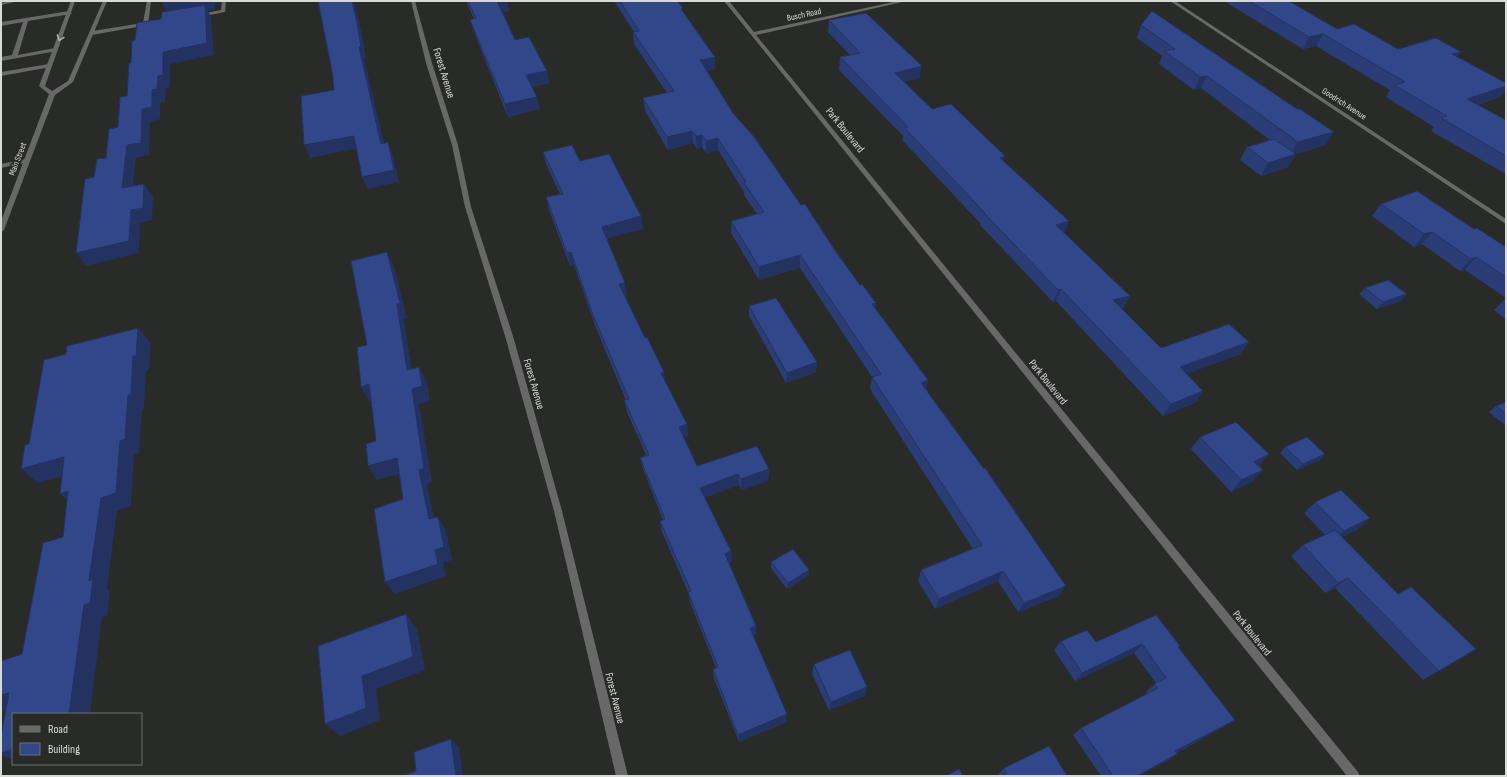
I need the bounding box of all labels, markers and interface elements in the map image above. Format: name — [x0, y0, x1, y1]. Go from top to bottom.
street label: Busch Road — [786, 6, 822, 24]
one-way arrow — [56, 34, 64, 41]
street label: Forest Avenue — [430, 46, 458, 100]
street label: Goodrich Avenue — [1320, 86, 1369, 123]
street label: Park Boulevard — [823, 105, 867, 155]
street label: Main Street — [7, 141, 29, 177]
street label: Forest Avenue — [521, 357, 547, 411]
street label: Park Boulevard — [1026, 357, 1070, 407]
street label: Park Boulevard — [1230, 608, 1274, 658]
street label: Forest Avenue — [602, 671, 628, 725]
legend — [12, 713, 142, 765]
text: Road — [48, 722, 68, 737]
text: Building — [48, 742, 80, 757]

